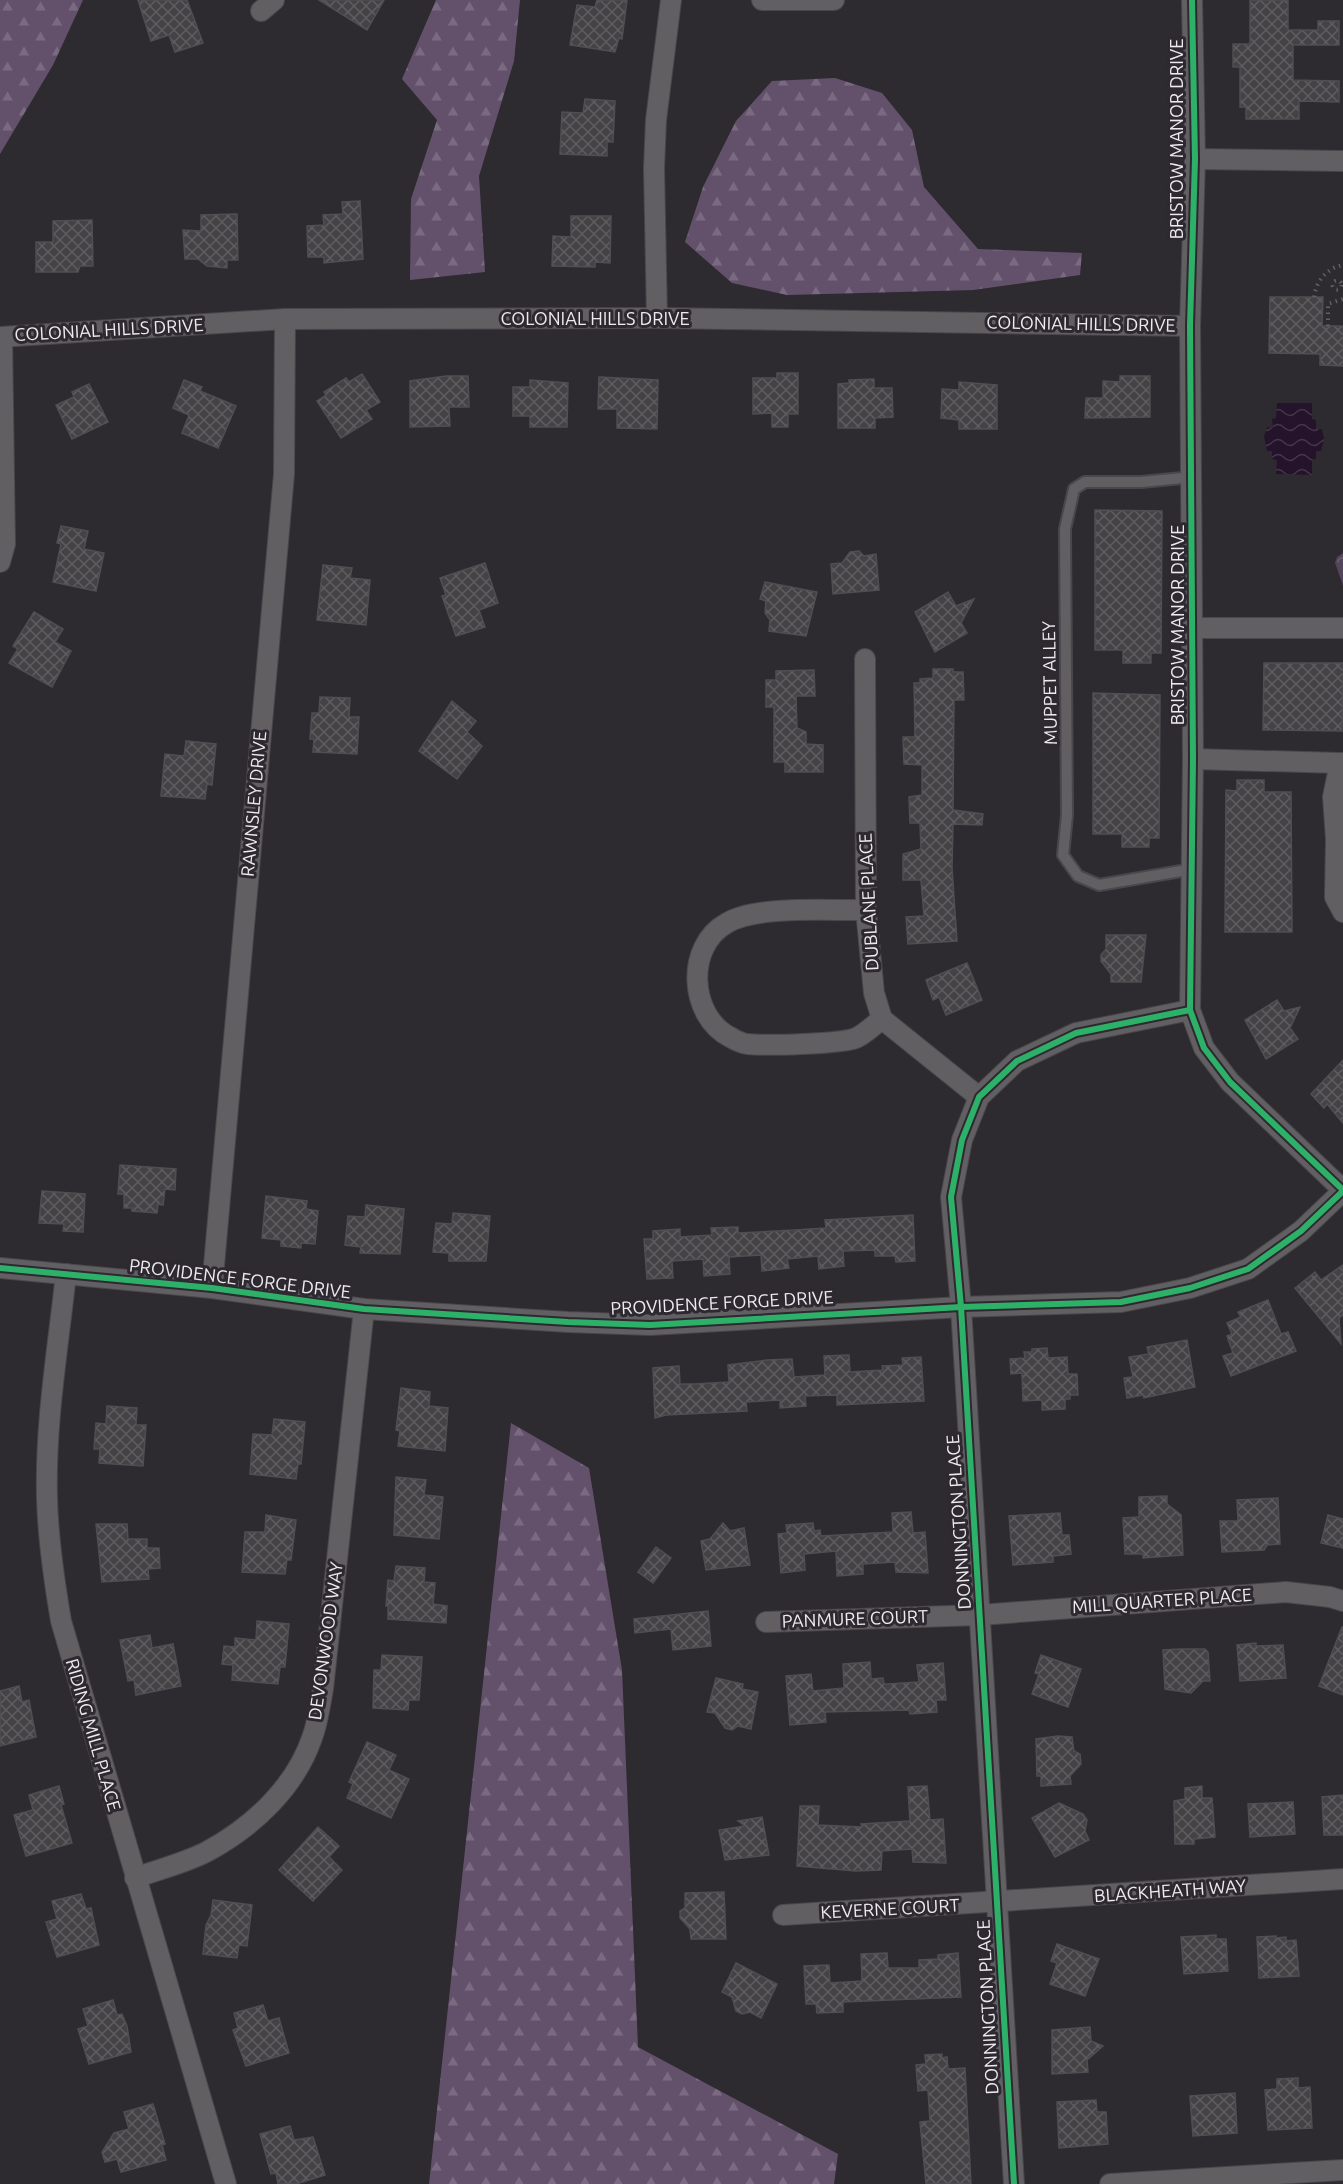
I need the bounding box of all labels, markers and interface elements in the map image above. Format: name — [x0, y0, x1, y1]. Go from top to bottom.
street label: BRISTOW MANOR DRIVE — [1166, 39, 1186, 239]
street label: COLONIAL HILLS DRIVE — [500, 308, 690, 328]
street label: COLONIAL HILLS DRIVE — [986, 311, 1176, 335]
street label: COLONIAL HILLS DRIVE — [14, 314, 204, 344]
street label: BRISTOW MANOR DRIVE — [1167, 525, 1187, 725]
street label: MUPPET ALLEY — [1038, 620, 1060, 745]
street label: RAWNSLEY DRIVE — [237, 730, 269, 878]
street label: DUBLANE PLACE — [854, 833, 882, 971]
street label: PROVIDENCE FORGE DRIVE — [128, 1254, 352, 1302]
street label: PROVIDENCE FORGE DRIVE — [610, 1286, 834, 1318]
street label: DONNINGTON PLACE — [942, 1434, 974, 1610]
street label: DEVONWOOD WAY — [304, 1560, 346, 1721]
street label: MILL QUARTER PLACE — [1071, 1584, 1253, 1617]
street label: PANMURE COURT — [782, 1605, 928, 1631]
street label: RIDING MILL PLACE — [63, 1656, 125, 1813]
street label: BLACKHEATH WAY — [1093, 1875, 1247, 1905]
street label: KEVERNE COURT — [820, 1894, 960, 1922]
street label: DONNINGTON PLACE — [972, 1919, 1002, 2095]

